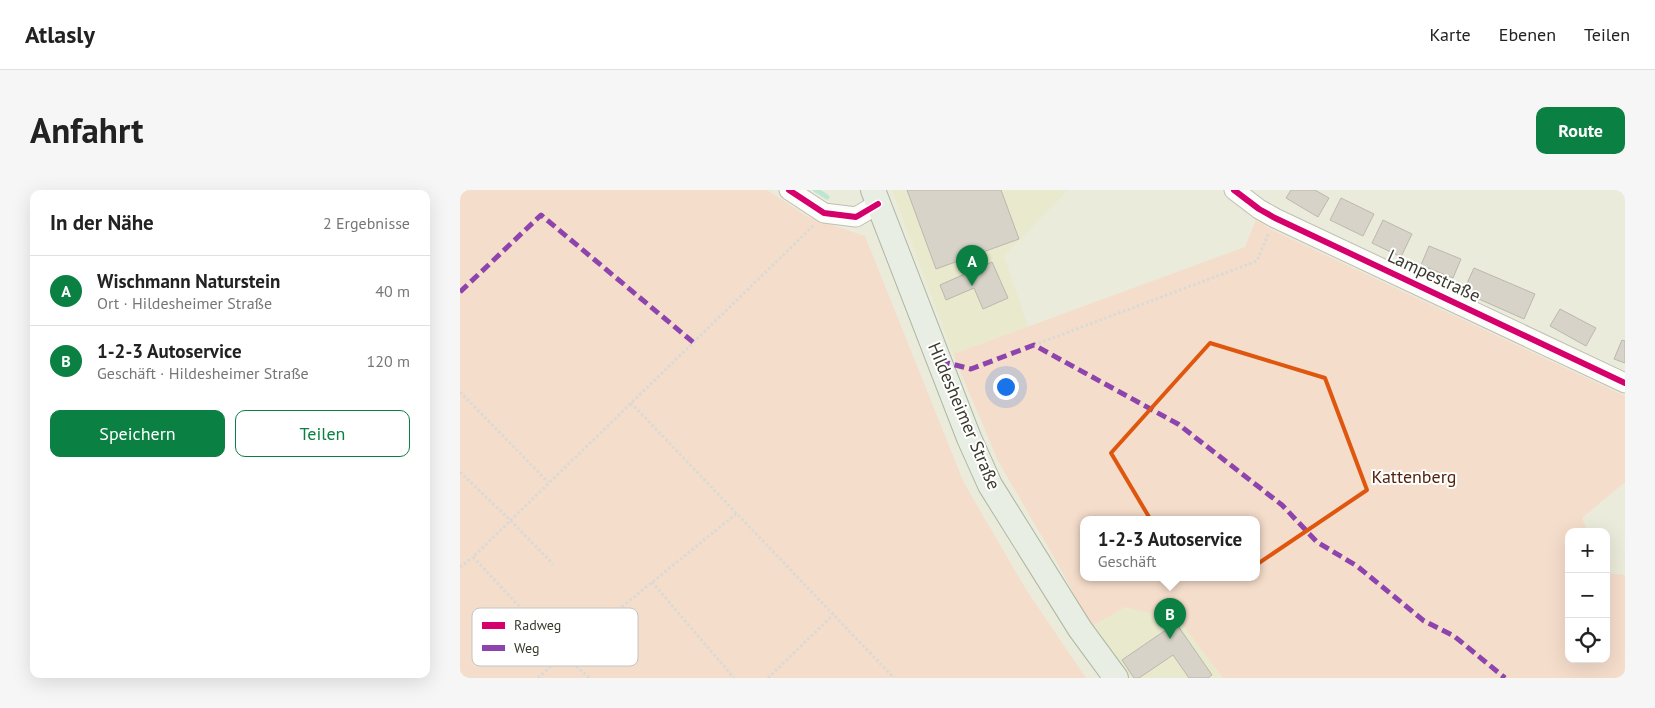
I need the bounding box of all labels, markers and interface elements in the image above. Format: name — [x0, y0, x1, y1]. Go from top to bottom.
text: Atlasly — [25, 19, 95, 50]
text: Karte — [1430, 23, 1471, 46]
text: Ebenen — [1499, 23, 1556, 46]
text: Teilen — [1584, 23, 1630, 46]
text: Anfahrt — [30, 107, 143, 153]
button: Route — [1536, 107, 1625, 154]
text: In der Nähe — [50, 209, 154, 236]
text: 2 Ergebnisse — [323, 213, 410, 233]
street label: Lampestraße — [1384, 244, 1484, 307]
pin: A — [956, 245, 988, 286]
text: Wischmann Naturstein — [97, 269, 280, 293]
text: A — [61, 281, 71, 301]
text: 40 m — [375, 281, 410, 301]
text: Ort · Hildesheimer Straße — [97, 293, 272, 313]
text: 1-2-3 Autoservice — [97, 339, 242, 363]
street label: Hildesheimer Straße — [923, 339, 1006, 493]
text: B — [61, 351, 71, 371]
text: 120 m — [367, 351, 410, 371]
text: Geschäft · Hildesheimer Straße — [97, 363, 309, 383]
your location — [993, 374, 1019, 400]
button: Speichern — [50, 410, 225, 457]
button: Teilen — [235, 410, 410, 457]
park label: Kattenberg — [1371, 465, 1457, 488]
popup — [1080, 516, 1260, 581]
text: 1-2-3 Autoservice — [1098, 527, 1242, 551]
map controls — [1565, 528, 1610, 663]
button: + — [1565, 528, 1610, 573]
text: Geschäft — [1098, 551, 1157, 571]
button: − — [1565, 573, 1610, 618]
pin: B — [1154, 598, 1186, 639]
legend — [472, 608, 638, 666]
text: Radweg — [514, 616, 561, 634]
button: locate — [1565, 618, 1610, 663]
text: Weg — [514, 639, 539, 657]

